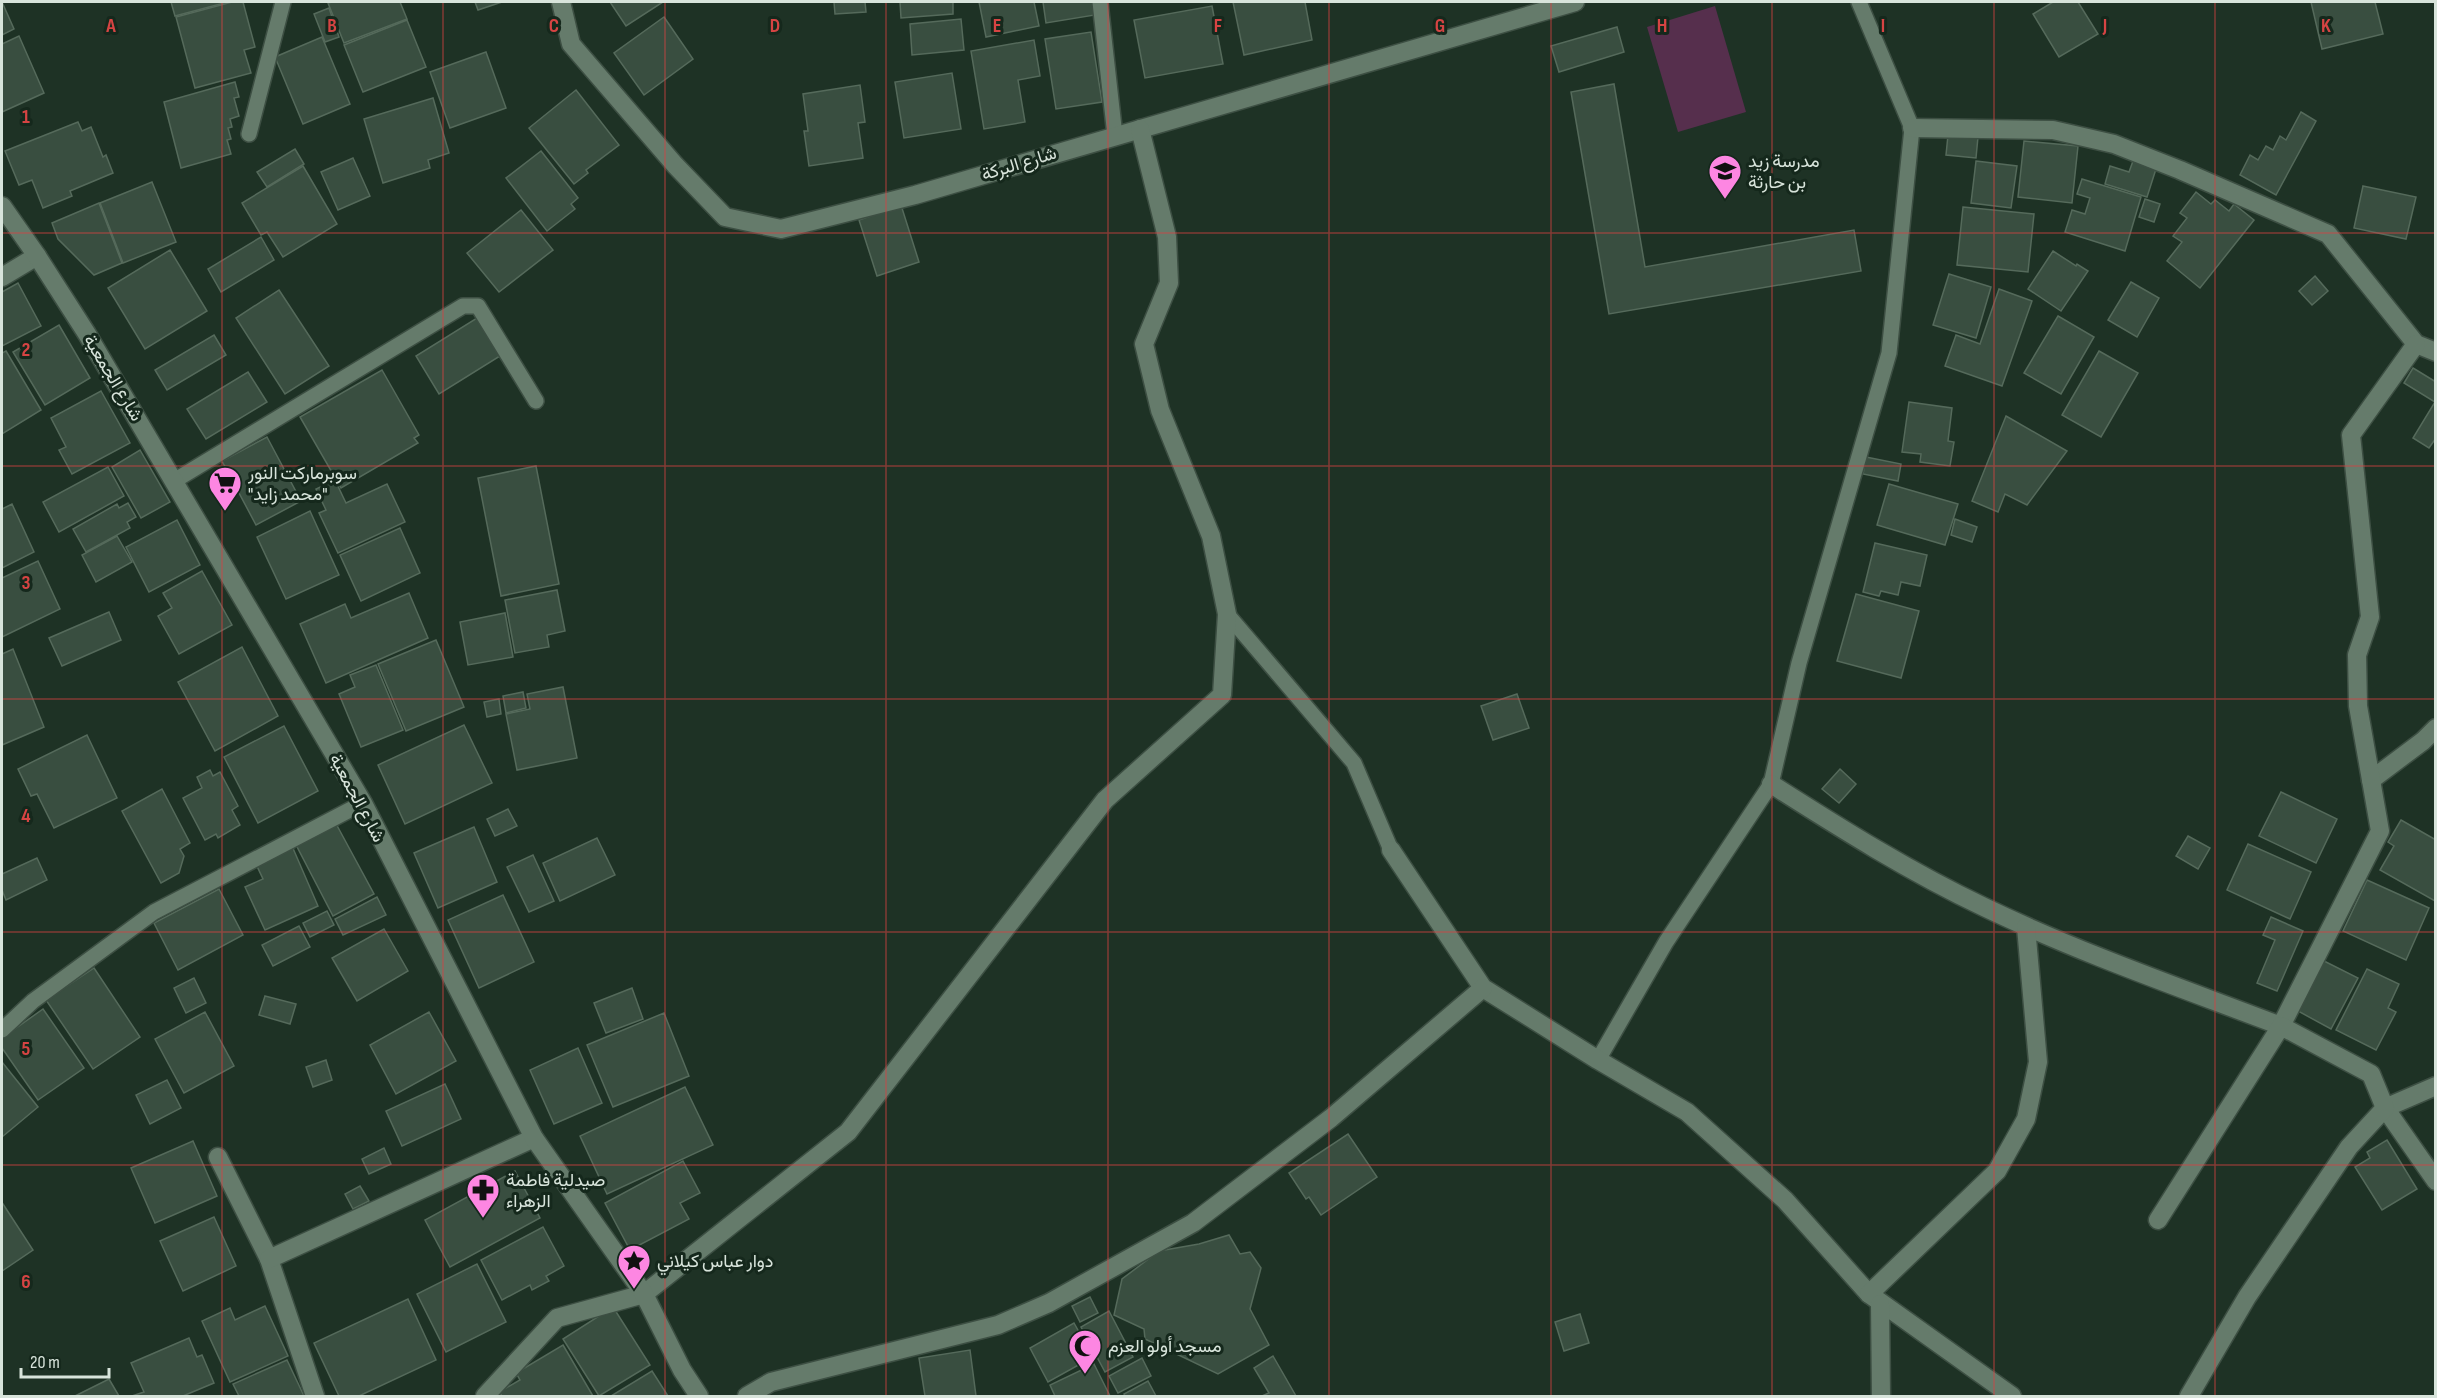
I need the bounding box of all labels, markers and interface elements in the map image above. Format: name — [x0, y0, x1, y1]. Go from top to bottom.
text: A — [105, 14, 116, 38]
text: B — [327, 14, 337, 38]
text: C — [549, 14, 559, 38]
text: D — [770, 14, 780, 38]
text: E — [993, 14, 1001, 38]
text: F — [1214, 14, 1222, 38]
text: G — [1435, 14, 1445, 38]
text: H — [1657, 14, 1667, 38]
text: I — [1881, 14, 1885, 38]
text: J — [2102, 14, 2107, 38]
text: K — [2321, 14, 2331, 38]
text: 1 — [22, 105, 30, 129]
street label: شارع البركة — [979, 143, 1059, 186]
place label: مدرسة زيد بن حارثة — [1748, 151, 1820, 193]
school or university icon: مدرسة زيد بن حارثة — [1707, 153, 1743, 200]
street label: شارع الجمعية — [78, 331, 147, 426]
text: 2 — [22, 338, 30, 362]
place label: سوبرماركت النور "محمد زايد" — [247, 463, 357, 505]
supermarket icon: سوبرماركت النور "محمد زايد" — [207, 465, 243, 512]
text: 3 — [22, 571, 31, 595]
street label: شارع الجمعية — [324, 750, 389, 846]
text: 4 — [21, 804, 31, 828]
text: 5 — [22, 1037, 31, 1061]
place label: صيدلية فاطمة الزهراء — [506, 1170, 605, 1212]
pharmacy icon: صيدلية فاطمة الزهراء — [465, 1172, 501, 1219]
place icon: دوار عباس كيلاني — [616, 1243, 652, 1290]
place label: دوار عباس كيلاني — [657, 1251, 773, 1276]
text: 6 — [21, 1270, 31, 1294]
mosque icon: مسجد أولو العزم — [1067, 1328, 1103, 1375]
place label: مسجد أولو العزم — [1108, 1336, 1222, 1358]
scale bar — [21, 1341, 110, 1379]
text: 20 m — [30, 1352, 60, 1373]

